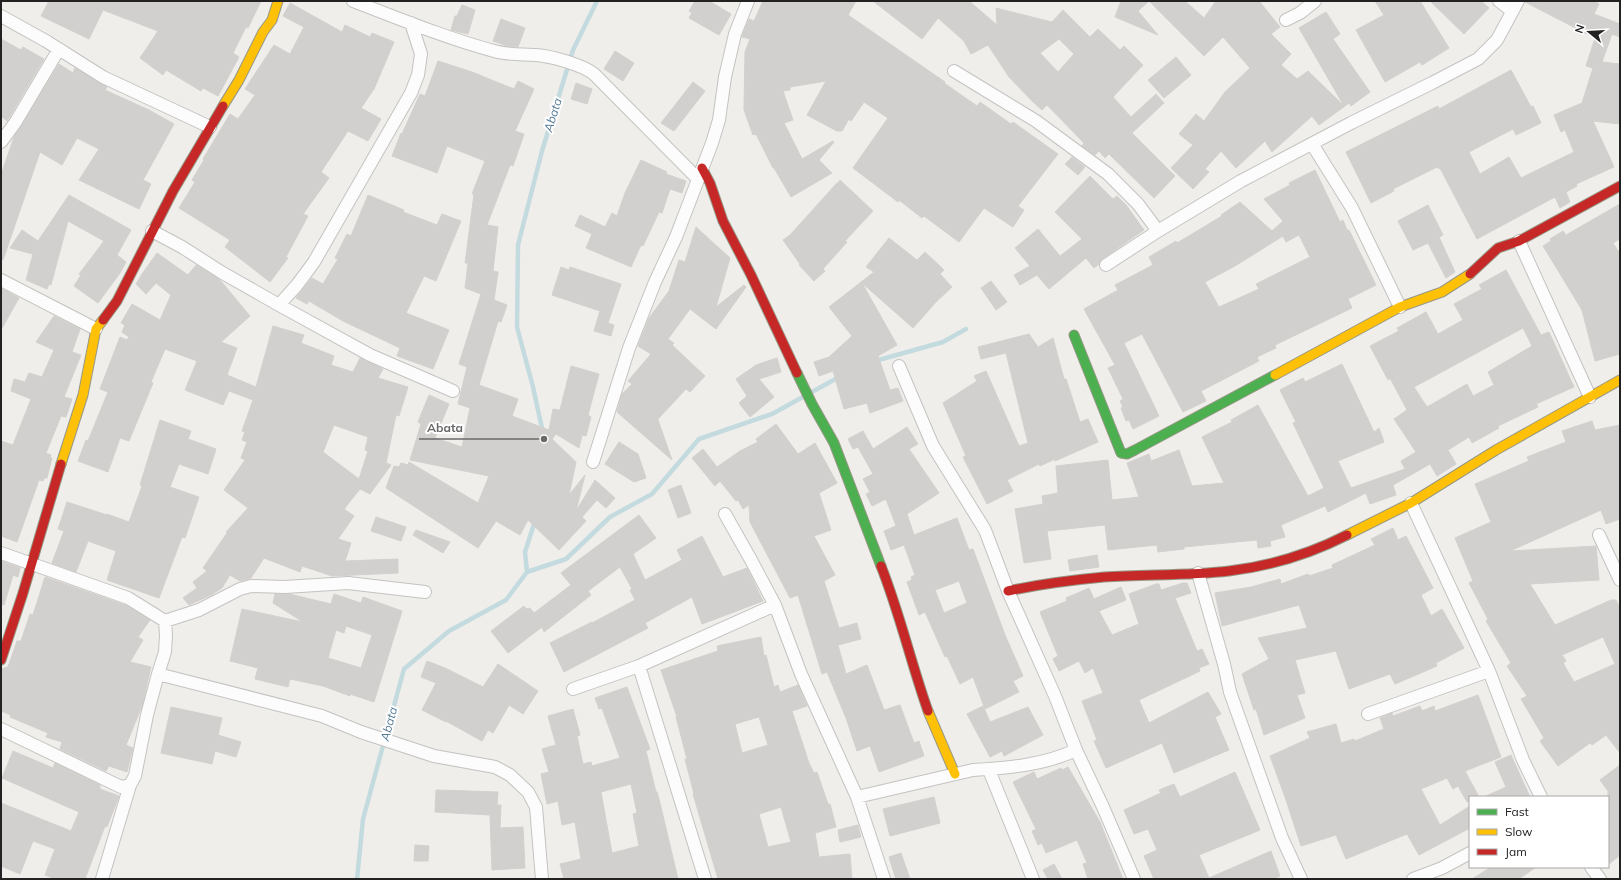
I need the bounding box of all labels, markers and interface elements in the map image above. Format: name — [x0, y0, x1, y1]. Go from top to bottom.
north arrow — [1569, 12, 1609, 52]
text: N — [1572, 23, 1587, 35]
water label: Abata — [540, 96, 565, 135]
callout: Abata — [419, 415, 471, 439]
text: Abata — [427, 420, 463, 435]
water label: Abata — [377, 705, 400, 744]
legend — [1469, 796, 1609, 868]
text: Fast — [1505, 804, 1529, 819]
text: Slow — [1505, 824, 1533, 839]
text: Jam — [1505, 844, 1527, 859]

